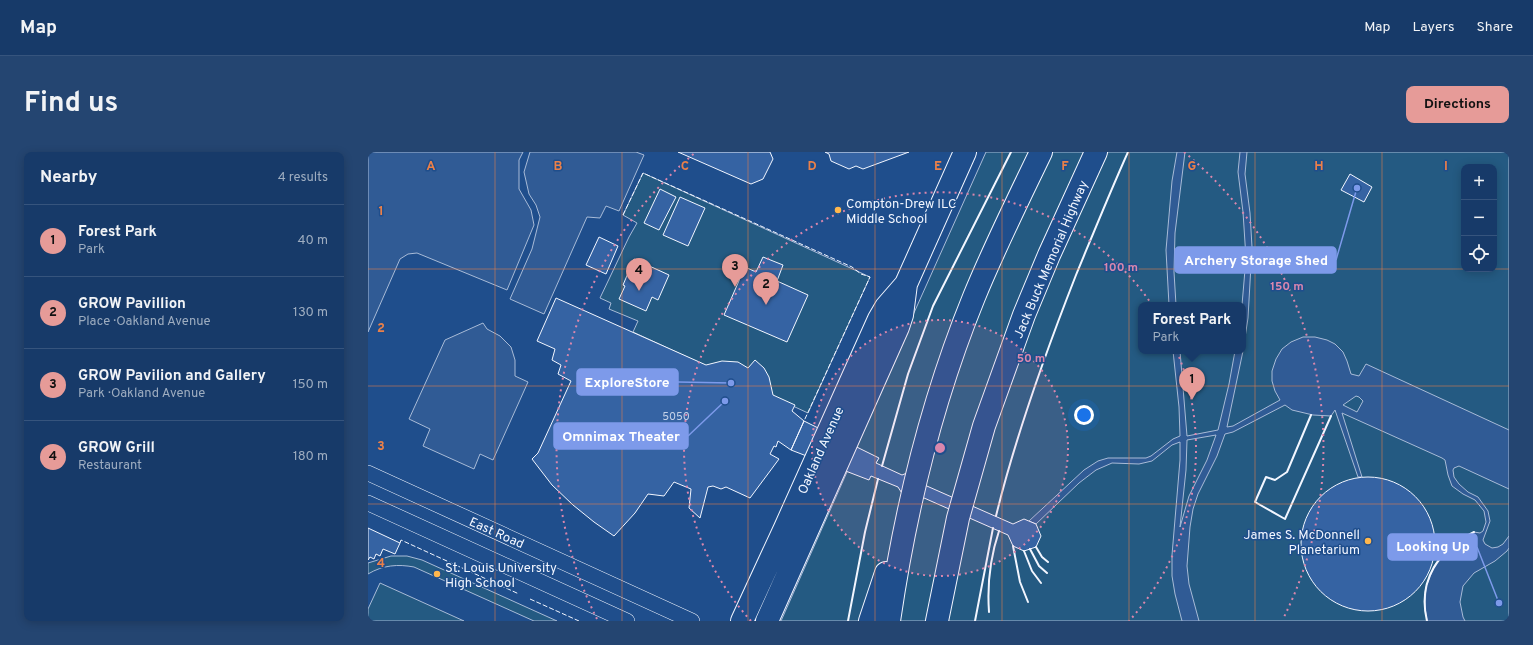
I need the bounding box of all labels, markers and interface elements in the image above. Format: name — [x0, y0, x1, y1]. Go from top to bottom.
text: Map — [20, 16, 57, 40]
text: Map — [1364, 19, 1390, 36]
text: Layers — [1412, 19, 1454, 36]
text: Share — [1476, 19, 1513, 36]
text: Find us — [24, 86, 118, 122]
button: Directions — [1406, 86, 1509, 123]
text: A — [426, 159, 436, 175]
text: B — [554, 159, 563, 175]
text: C — [681, 159, 689, 175]
text: D — [807, 159, 817, 175]
text: E — [934, 159, 942, 175]
text: F — [1061, 159, 1069, 175]
text: G — [1188, 159, 1197, 175]
text: H — [1314, 159, 1324, 175]
text: I — [1444, 159, 1448, 175]
map controls — [1461, 164, 1497, 272]
button: + — [1461, 164, 1497, 200]
text: Nearby — [40, 167, 97, 189]
text: 4 results — [278, 170, 328, 186]
street label: Jack Buck Memorial Highway — [1011, 178, 1093, 341]
place label: Compton-Drew ILC Middle School — [846, 197, 956, 228]
button: − — [1461, 200, 1497, 236]
text: 1 — [378, 204, 384, 220]
marker: Compton-Drew ILC Middle School — [833, 205, 843, 215]
text: Forest Park — [78, 223, 157, 242]
text: 1 — [50, 233, 56, 249]
text: 40 m — [298, 233, 328, 249]
button: locate — [1461, 236, 1497, 272]
text: Park — [78, 242, 105, 258]
callout: Archery Storage Shed — [1175, 247, 1336, 273]
text: Archery Storage Shed — [1184, 253, 1328, 270]
pin: 3 — [722, 254, 748, 287]
pin: 4 — [626, 258, 652, 291]
text: 100 m — [1104, 260, 1138, 276]
pin: 2 — [753, 272, 779, 305]
text: 150 m — [1270, 279, 1304, 295]
text: GROW Pavillion — [78, 295, 186, 314]
popup — [1138, 302, 1246, 354]
text: 2 — [49, 305, 57, 321]
text: 130 m — [293, 305, 328, 321]
text: Forest Park — [1153, 311, 1231, 330]
text: Place · Oakland Avenue — [78, 314, 211, 330]
text: 2 — [377, 321, 385, 337]
text: Park — [1153, 330, 1179, 346]
text: 50 m — [1017, 351, 1045, 367]
text: GROW Pavilion and Gallery — [78, 367, 266, 386]
pin: 1 — [1179, 367, 1205, 400]
callout: ExploreStore — [577, 369, 678, 395]
text: ExploreStore — [584, 375, 670, 392]
text: 3 — [49, 377, 57, 393]
text: 150 m — [293, 377, 328, 393]
text: Park · Oakland Avenue — [78, 386, 205, 402]
street label: Oakland Avenue — [795, 405, 848, 497]
your location — [1074, 405, 1094, 425]
house number: 5050 — [662, 410, 690, 424]
callout: Omnimax Theater — [554, 423, 688, 449]
text: Omnimax Theater — [562, 429, 680, 446]
text: GROW Grill — [78, 439, 155, 458]
text: 3 — [377, 439, 385, 455]
centre of rings — [933, 441, 947, 455]
text: 4 — [49, 449, 57, 465]
text: 180 m — [293, 449, 328, 465]
text: Restaurant — [78, 458, 142, 474]
street label: East Road — [466, 515, 526, 553]
place label: James S. McDonnell Planetarium — [1243, 528, 1360, 559]
callout: Looking Up — [1388, 534, 1477, 560]
marker: James S. McDonnell Planetarium — [1363, 536, 1373, 546]
text: Looking Up — [1396, 539, 1470, 556]
text: 4 — [377, 556, 385, 572]
place label: St. Louis University High School — [445, 561, 557, 592]
marker: St. Louis University High School — [432, 569, 442, 579]

